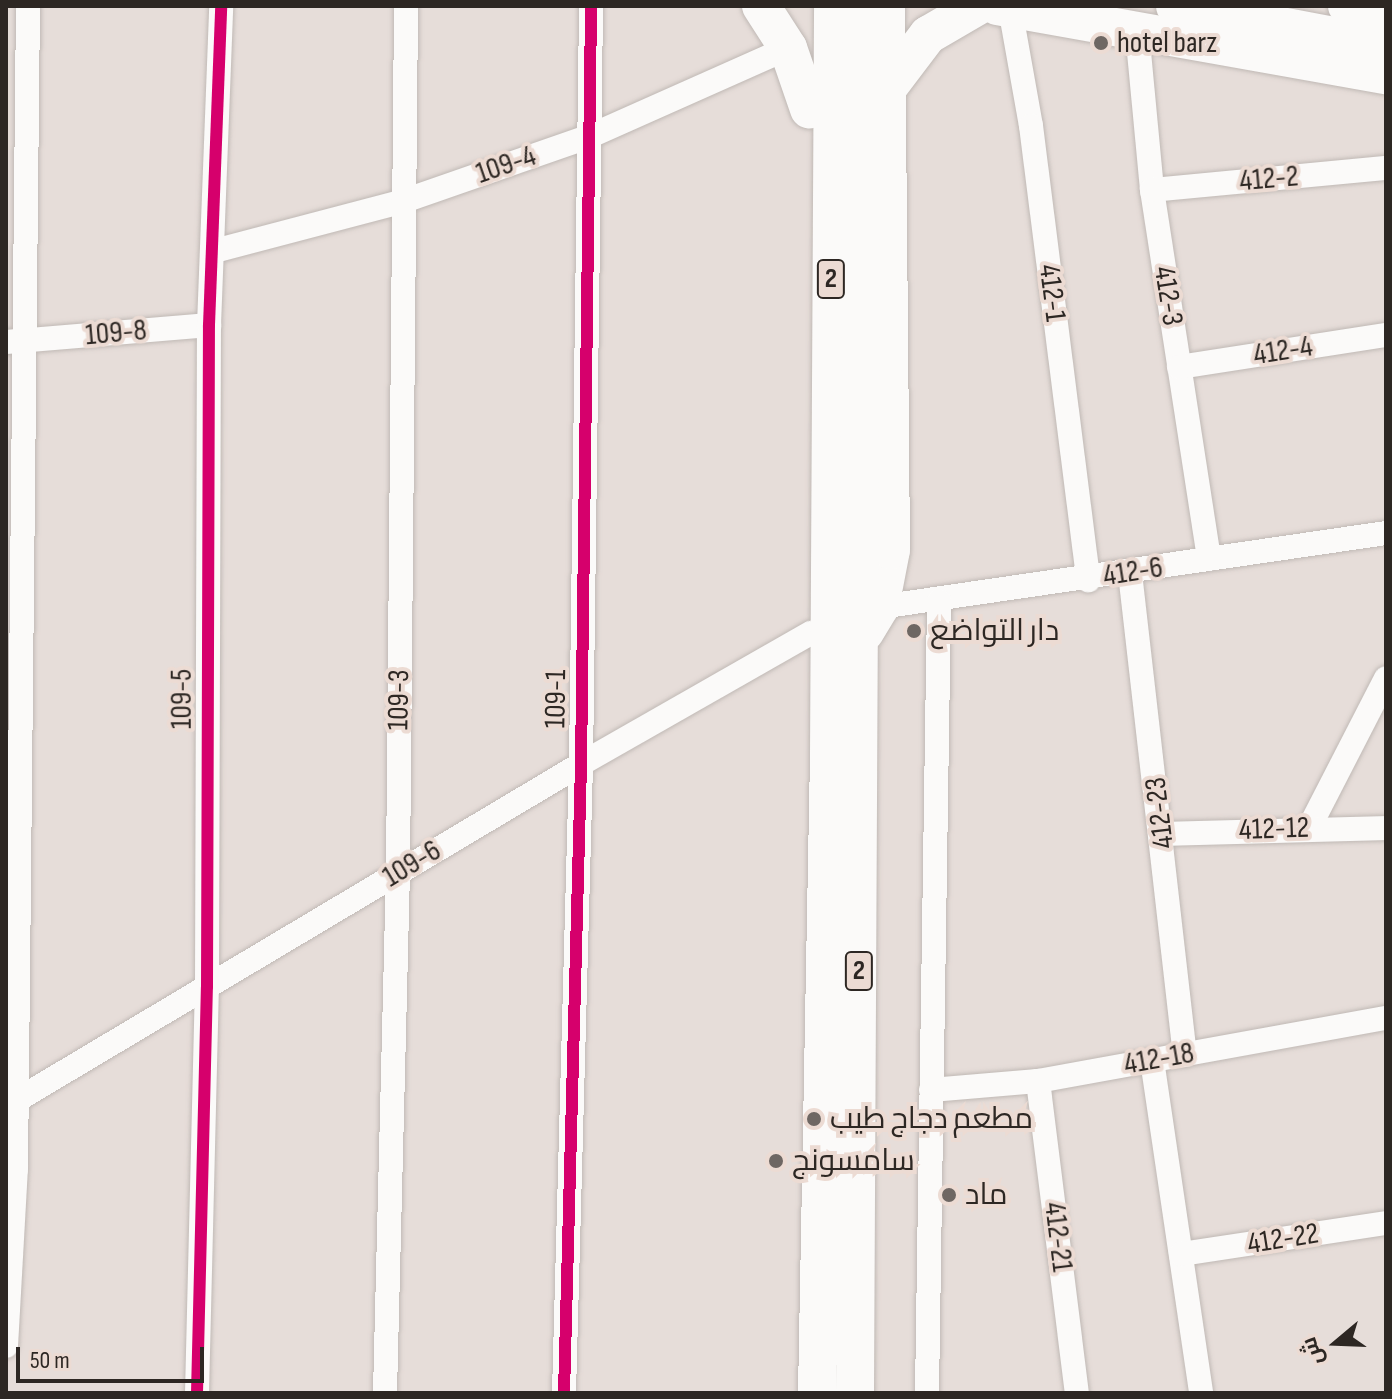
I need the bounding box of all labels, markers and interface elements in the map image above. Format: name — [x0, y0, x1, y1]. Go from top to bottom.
place label: hotel barz — [1117, 25, 1217, 61]
marker: hotel barz — [1092, 34, 1110, 52]
street label: 109-4 — [471, 138, 541, 192]
street label: 412-2 — [1238, 158, 1300, 200]
road number: 2 — [815, 255, 847, 303]
street label: 412-1 — [1031, 262, 1073, 324]
street label: 412-3 — [1146, 264, 1190, 328]
street label: 109-8 — [84, 312, 148, 354]
street label: 412-4 — [1251, 329, 1315, 373]
street label: 412-6 — [1101, 550, 1165, 594]
place label: دار التواضع — [930, 613, 1059, 649]
marker: دار التواضع — [905, 622, 923, 640]
street label: 109-5 — [164, 669, 200, 729]
street label: 109-3 — [380, 669, 418, 731]
street label: 109-1 — [537, 669, 575, 729]
street label: 412-23 — [1138, 775, 1182, 851]
street label: 412-12 — [1238, 810, 1310, 848]
street label: 109-6 — [376, 833, 448, 895]
road number: 2 — [843, 947, 875, 995]
street label: 412-18 — [1121, 1035, 1197, 1083]
place label: مطعم دجاج طيب — [830, 1101, 1033, 1137]
marker: مطعم دجاج طيب — [805, 1110, 823, 1128]
place label: سامسونج — [792, 1143, 915, 1179]
marker: سامسونج — [767, 1152, 785, 1170]
place label: ماد — [965, 1177, 1008, 1213]
marker: ماد — [940, 1186, 958, 1204]
street label: 412-21 — [1036, 1200, 1080, 1274]
street label: 412-22 — [1245, 1216, 1321, 1262]
north arrow — [1296, 1303, 1376, 1383]
scale bar — [20, 1331, 208, 1381]
text: ش — [1295, 1333, 1330, 1369]
text: 50 m — [30, 1346, 70, 1375]

